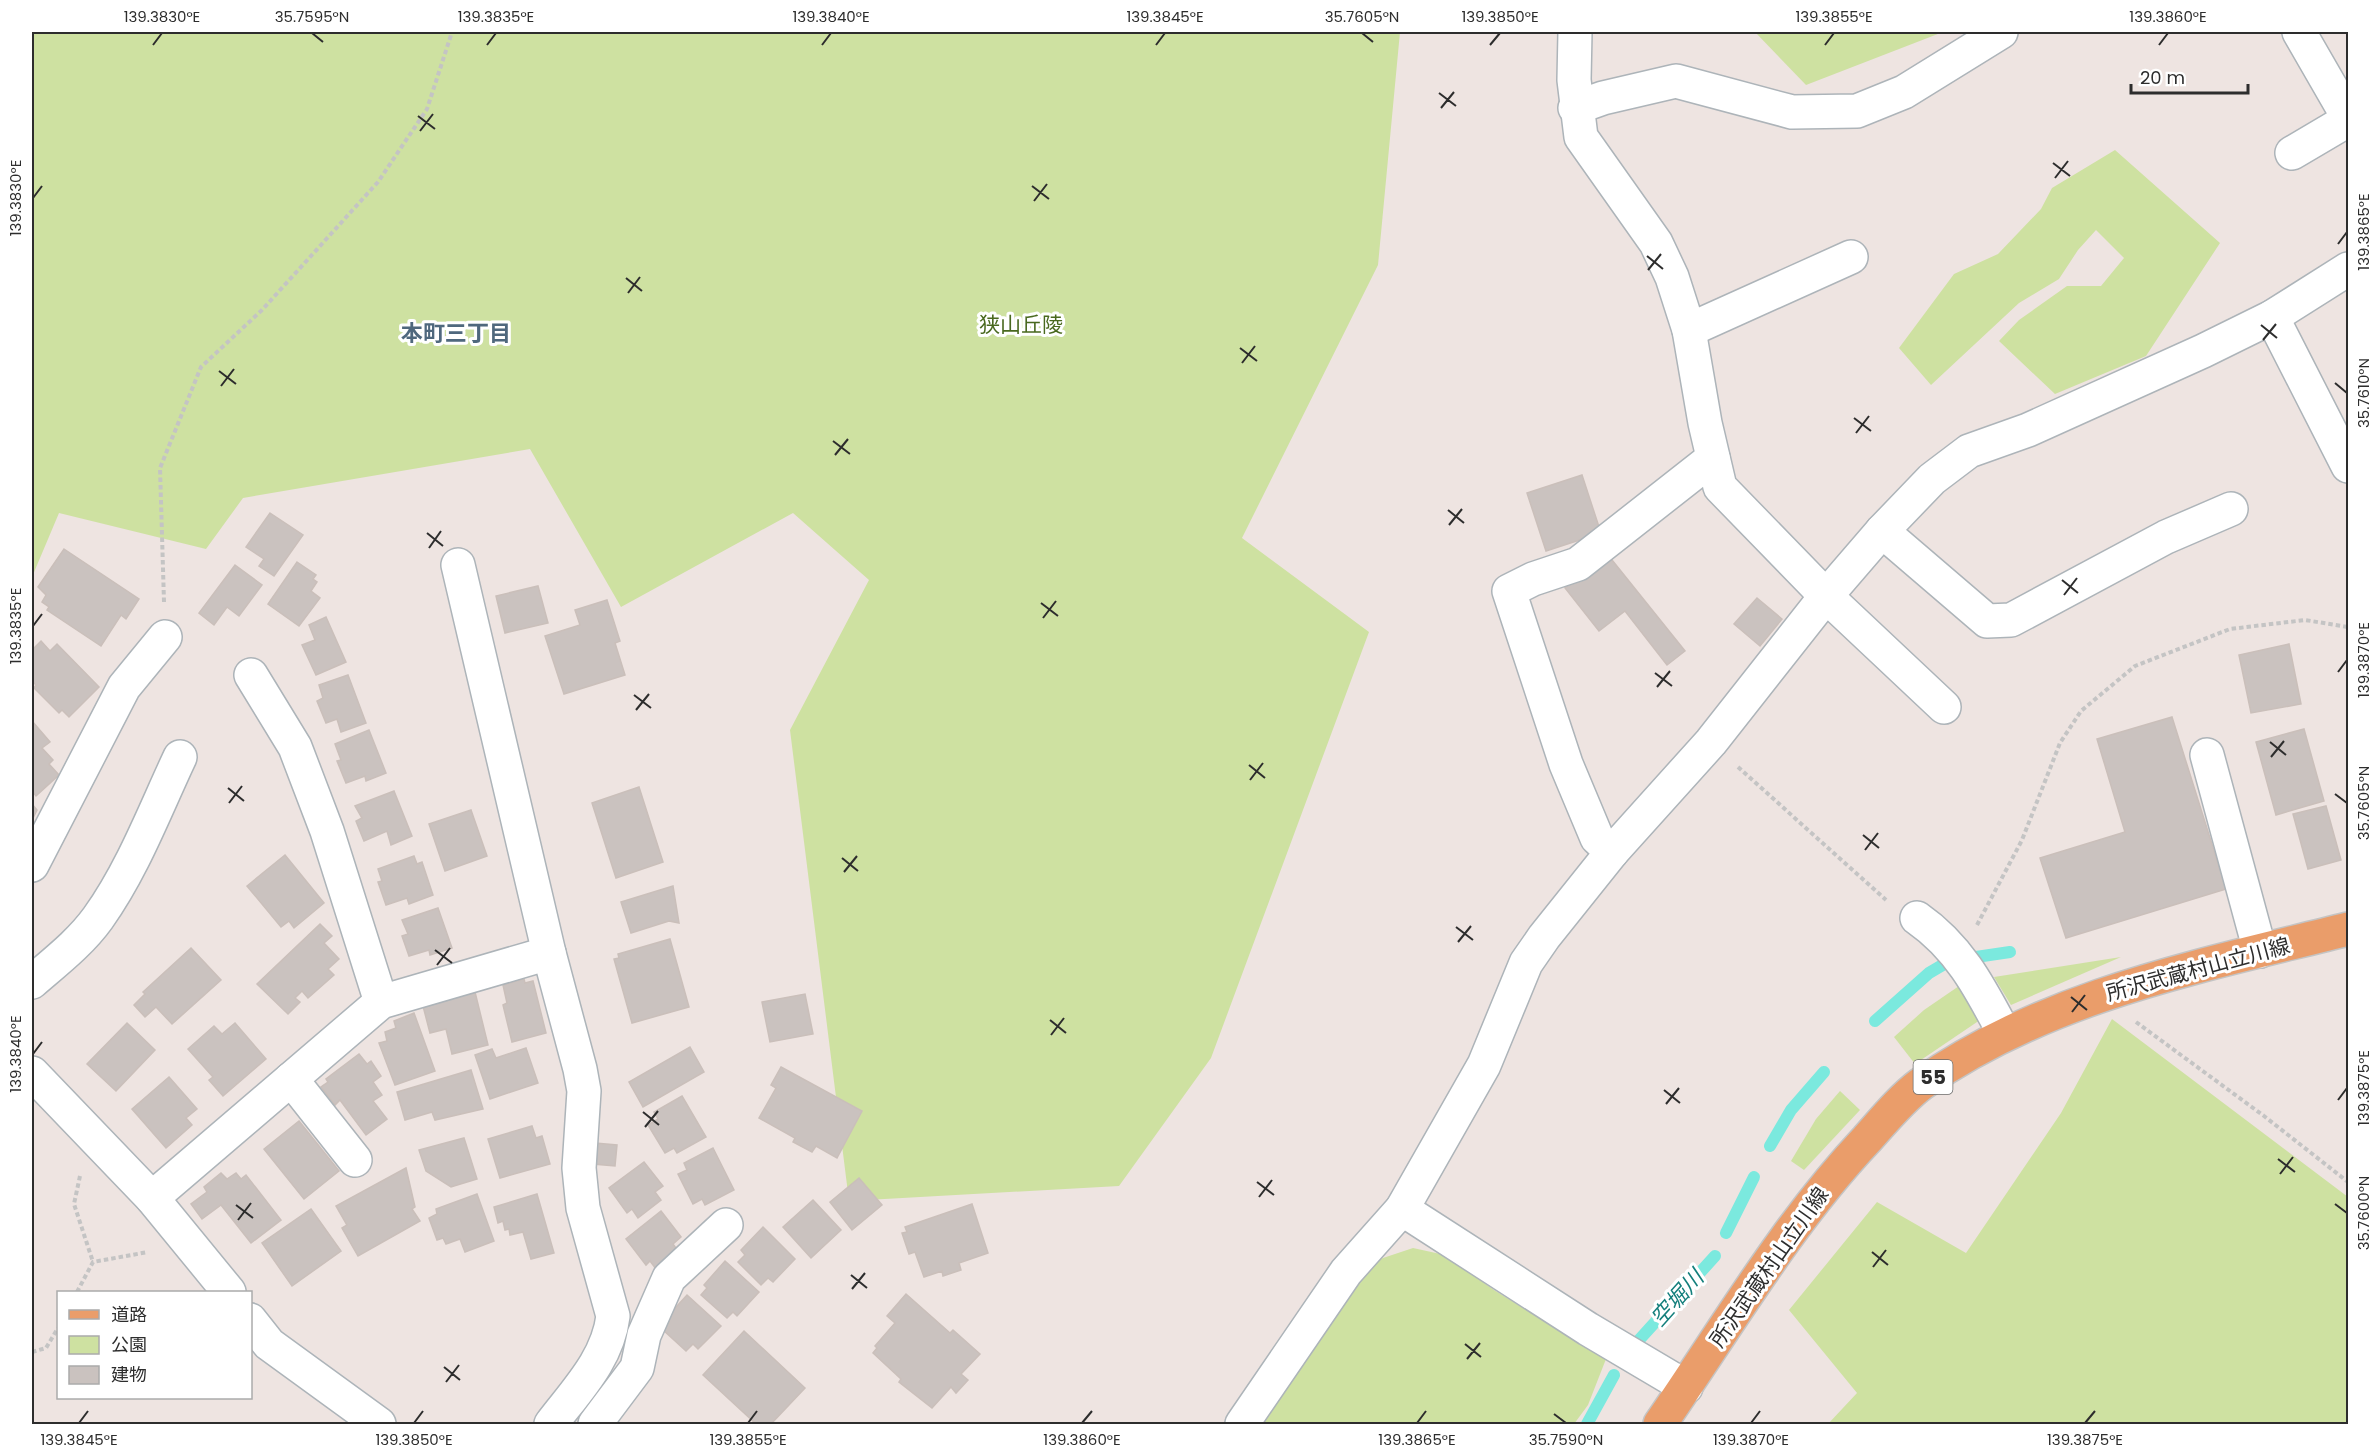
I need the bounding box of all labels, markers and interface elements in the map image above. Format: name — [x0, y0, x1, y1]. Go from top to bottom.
text: 139.3830°E — [124, 6, 200, 27]
text: 35.7595°N — [275, 6, 349, 27]
text: 139.3835°E — [458, 6, 534, 27]
text: 139.3840°E — [792, 6, 870, 27]
text: 139.3845°E — [1126, 6, 1204, 27]
text: 35.7605°N — [1325, 6, 1399, 27]
text: 139.3850°E — [1461, 6, 1539, 27]
text: 139.3855°E — [1795, 6, 1873, 27]
text: 139.3860°E — [2129, 6, 2207, 27]
scale bar — [2131, 57, 2248, 95]
text: 20 m — [2140, 65, 2185, 90]
text: 139.3830°E — [5, 160, 26, 236]
text: 139.3865°E — [2353, 193, 2374, 271]
park label: 狭山丘陵 — [979, 310, 1063, 339]
district label: 本町三丁目 — [401, 318, 511, 349]
text: 35.7610°N — [2353, 358, 2374, 428]
text: 139.3835°E — [5, 588, 26, 664]
text: 139.3870°E — [2353, 622, 2374, 698]
text: 35.7605°N — [2353, 766, 2374, 840]
street label: 所沢武蔵村山立川線 — [2103, 931, 2293, 1007]
text: 139.3840°E — [5, 1015, 26, 1093]
text: 139.3875°E — [2353, 1050, 2374, 1126]
road number: 55 — [1914, 1060, 1952, 1094]
text: 35.7600°N — [2353, 1176, 2374, 1250]
street label: 所沢武蔵村山立川線 — [1703, 1181, 1835, 1353]
water label: 空堀川 — [1643, 1262, 1712, 1333]
legend — [57, 1291, 252, 1399]
text: 道路 — [111, 1302, 147, 1327]
text: 公園 — [111, 1332, 147, 1357]
text: 建物 — [111, 1362, 147, 1387]
text: 139.3845°E — [40, 1429, 118, 1450]
text: 139.3850°E — [375, 1429, 453, 1450]
text: 139.3855°E — [709, 1429, 787, 1450]
text: 139.3860°E — [1043, 1429, 1121, 1450]
text: 139.3865°E — [1378, 1429, 1456, 1450]
text: 35.7590°N — [1529, 1429, 1603, 1450]
text: 139.3870°E — [1713, 1429, 1789, 1450]
text: 139.3875°E — [2047, 1429, 2123, 1450]

